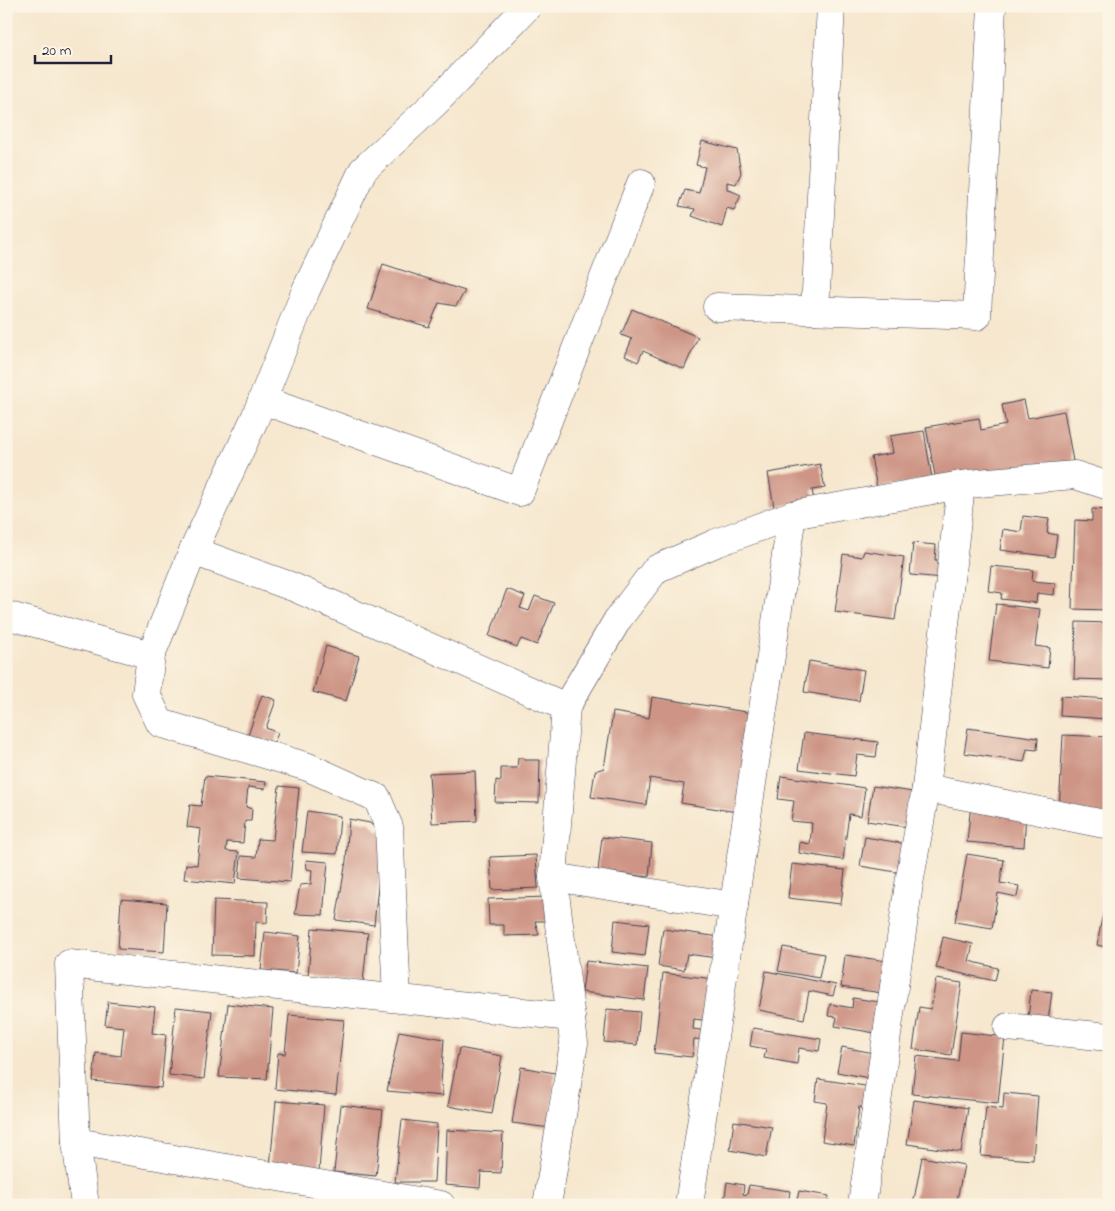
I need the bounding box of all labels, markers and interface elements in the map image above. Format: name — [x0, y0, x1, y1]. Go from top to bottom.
scale bar — [35, 32, 111, 64]
text: 20 m — [42, 40, 72, 62]

